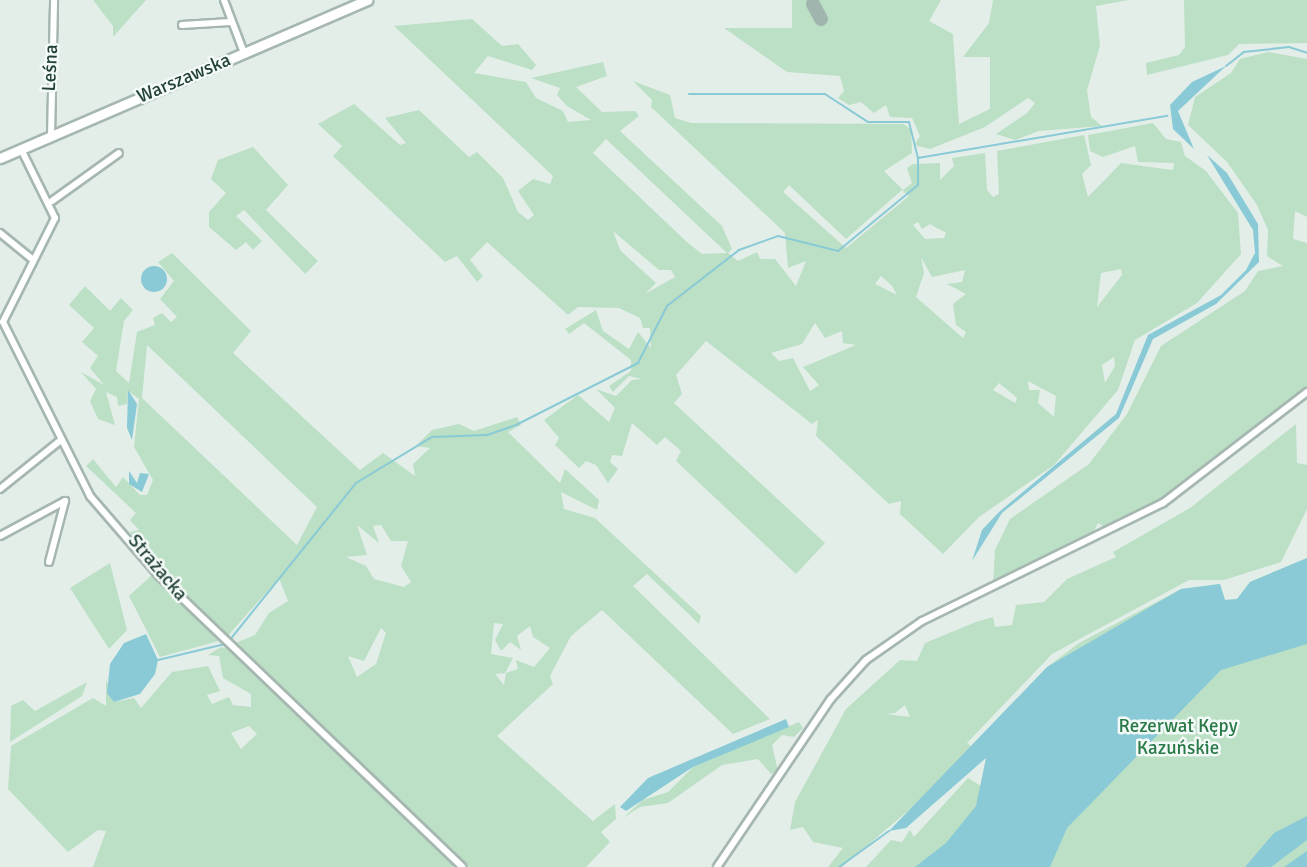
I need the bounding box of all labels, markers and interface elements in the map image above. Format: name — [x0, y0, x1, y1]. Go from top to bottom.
street label: Leśna — [38, 44, 64, 92]
street label: Warszawska — [134, 49, 234, 109]
street label: Strażacka — [123, 530, 191, 606]
park label: Rezerwat Kępy Kazuńskie — [1118, 716, 1238, 760]

